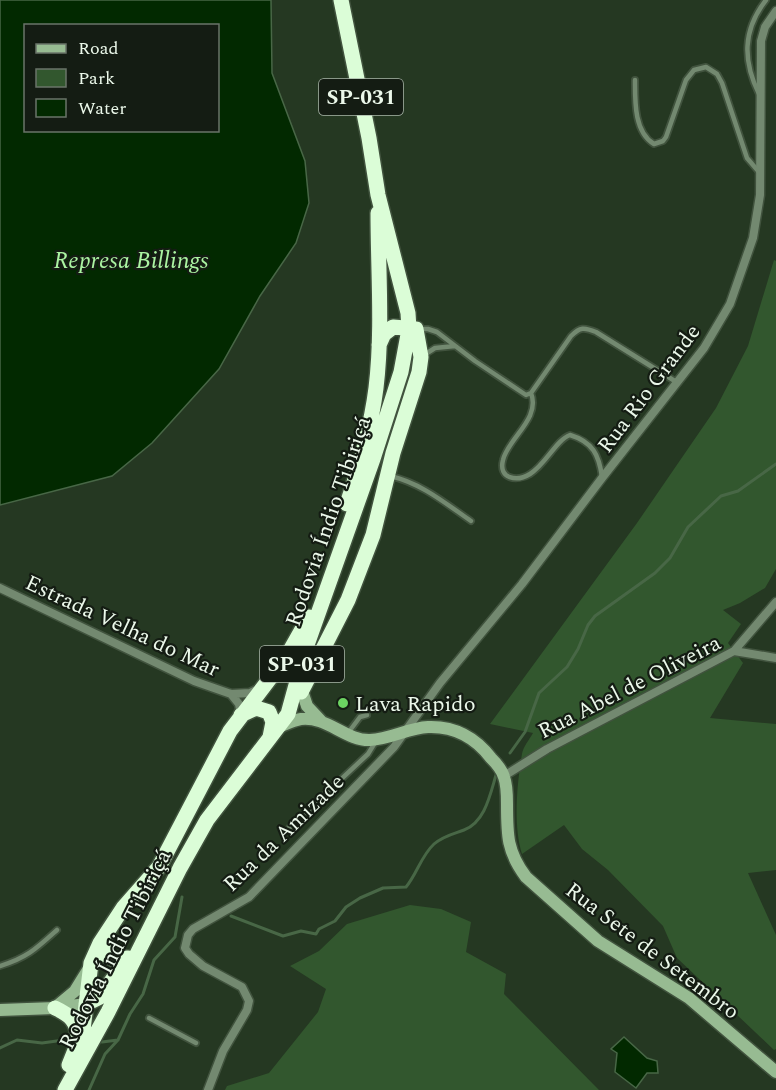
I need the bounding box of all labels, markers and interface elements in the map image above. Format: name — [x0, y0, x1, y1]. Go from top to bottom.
legend — [24, 24, 219, 132]
text: Road — [78, 35, 119, 62]
text: Park — [78, 65, 115, 92]
road number: SP-031 — [319, 79, 403, 115]
text: Water — [78, 95, 126, 122]
water label: Represa Billings — [54, 243, 209, 279]
street label: Rua Rio Grande — [590, 317, 709, 460]
street label: Rodovia Índio Tibiriçá — [277, 412, 380, 631]
street label: Estrada Velha do Mar — [20, 567, 225, 686]
street label: Rua Abel de Oliveira — [532, 627, 727, 748]
road number: SP-031 — [260, 646, 344, 682]
place label: Lava Rapido — [355, 688, 476, 721]
marker: Lava Rapido — [336, 696, 350, 710]
street label: Rua da Amizade — [216, 766, 352, 900]
street label: Rodovia Índio Tibiriçá — [51, 844, 180, 1055]
street label: Rua Sete de Setembro — [558, 874, 746, 1028]

